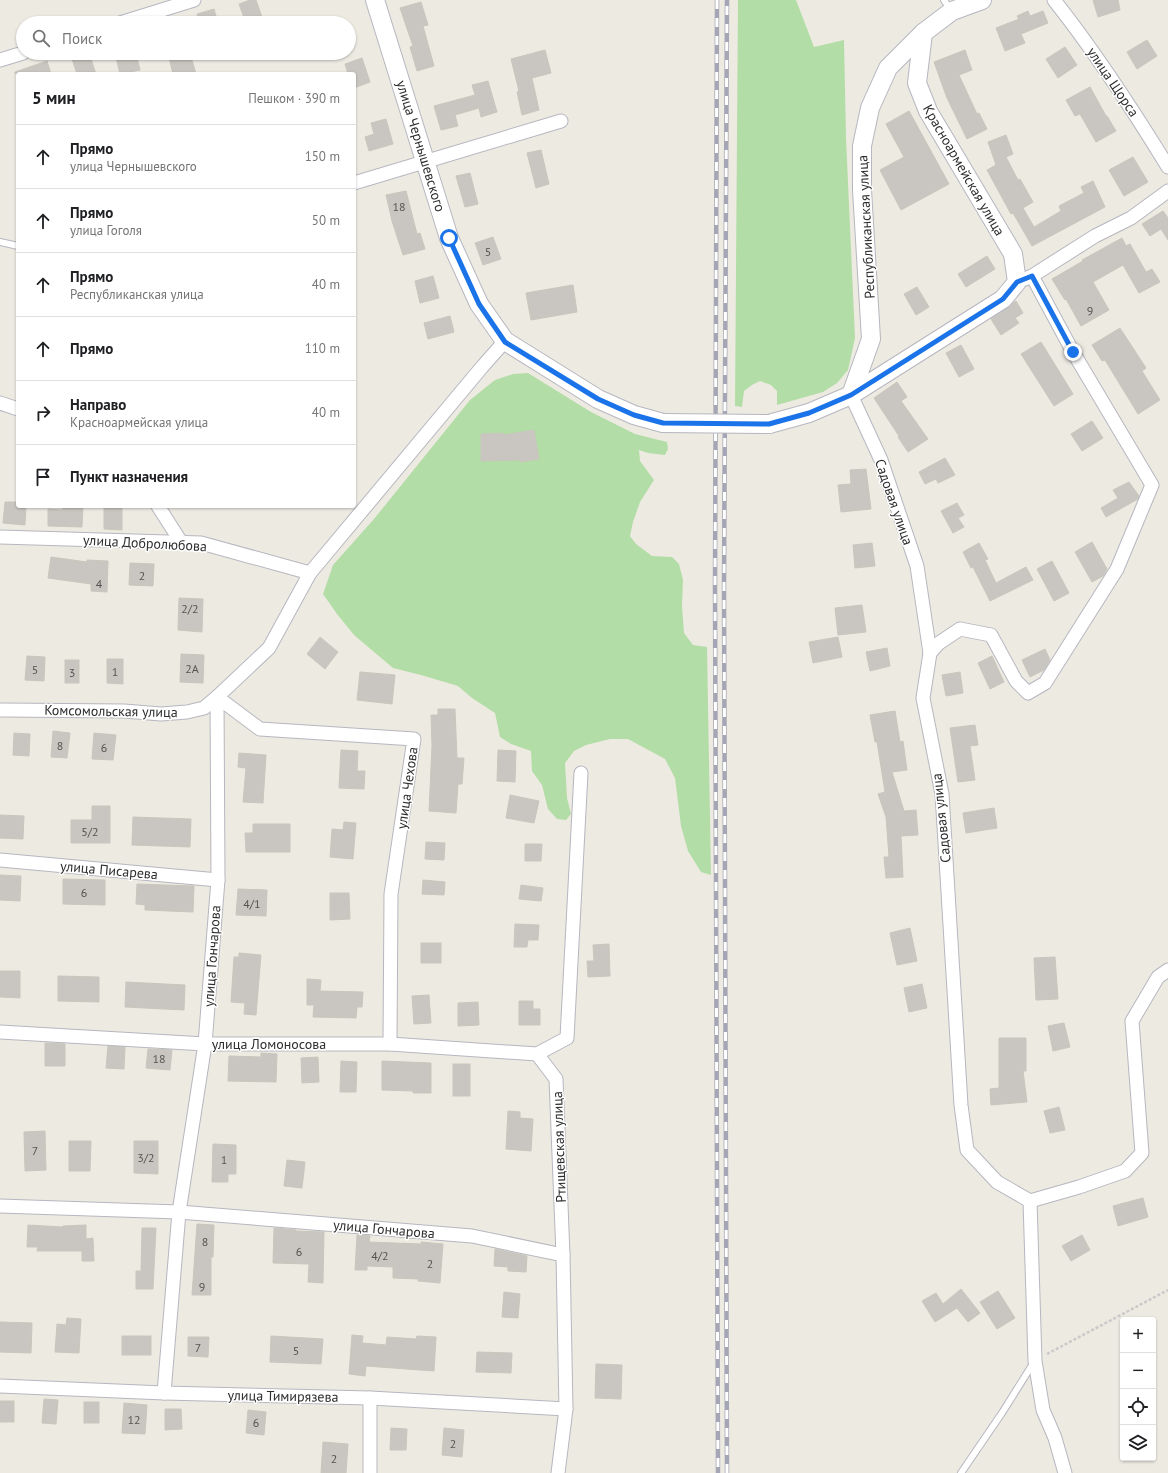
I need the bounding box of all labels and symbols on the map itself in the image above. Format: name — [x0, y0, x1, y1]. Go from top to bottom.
street label: улица Щорса — [1083, 44, 1143, 120]
street label: улица Чернышевского — [392, 78, 450, 214]
street label: Красноармейская улица — [919, 101, 1009, 239]
street label: Республиканская улица — [853, 155, 879, 299]
house number: 18 — [392, 199, 406, 214]
route start — [440, 229, 458, 247]
house number: 5 — [485, 244, 491, 259]
house number: 9 — [1087, 303, 1093, 318]
route end — [1064, 343, 1082, 361]
street label: Садовая улица — [871, 457, 917, 548]
street label: улица Добролюбова — [83, 531, 207, 555]
house number: 2 — [139, 568, 145, 583]
house number: 4 — [96, 576, 103, 591]
house number: 2/2 — [181, 601, 199, 616]
house number: 2А — [185, 661, 199, 676]
house number: 5 — [32, 662, 38, 677]
house number: 1 — [112, 664, 118, 679]
house number: 3 — [69, 665, 75, 680]
street label: Комсомольская улица — [44, 701, 178, 721]
house number: 8 — [57, 738, 63, 753]
house number: 6 — [101, 740, 107, 755]
street label: улица Чехова — [392, 746, 422, 830]
street label: Садовая улица — [927, 772, 955, 864]
house number: 5/2 — [81, 824, 99, 839]
street label: улица Писарева — [59, 857, 159, 883]
house number: 6 — [81, 885, 87, 900]
house number: 4/1 — [243, 896, 261, 911]
street label: улица Гончарова — [199, 905, 225, 1007]
street label: улица Ломоносова — [212, 1035, 326, 1053]
house number: 18 — [152, 1051, 166, 1066]
street label: Ртищевская улица — [548, 1091, 570, 1203]
house number: 7 — [32, 1143, 38, 1158]
house number: 3/2 — [137, 1150, 155, 1165]
house number: 1 — [221, 1152, 227, 1167]
street label: улица Гончарова — [332, 1216, 436, 1242]
house number: 8 — [202, 1234, 208, 1249]
house number: 6 — [296, 1244, 302, 1259]
house number: 4/2 — [371, 1248, 389, 1263]
house number: 2 — [427, 1256, 433, 1271]
house number: 9 — [199, 1279, 205, 1294]
house number: 7 — [195, 1340, 201, 1355]
house number: 5 — [293, 1343, 299, 1358]
street label: улица Тимирязева — [227, 1386, 339, 1406]
house number: 12 — [127, 1412, 141, 1427]
house number: 6 — [253, 1415, 259, 1430]
house number: 2 — [450, 1436, 456, 1451]
house number: 2 — [331, 1451, 337, 1466]

